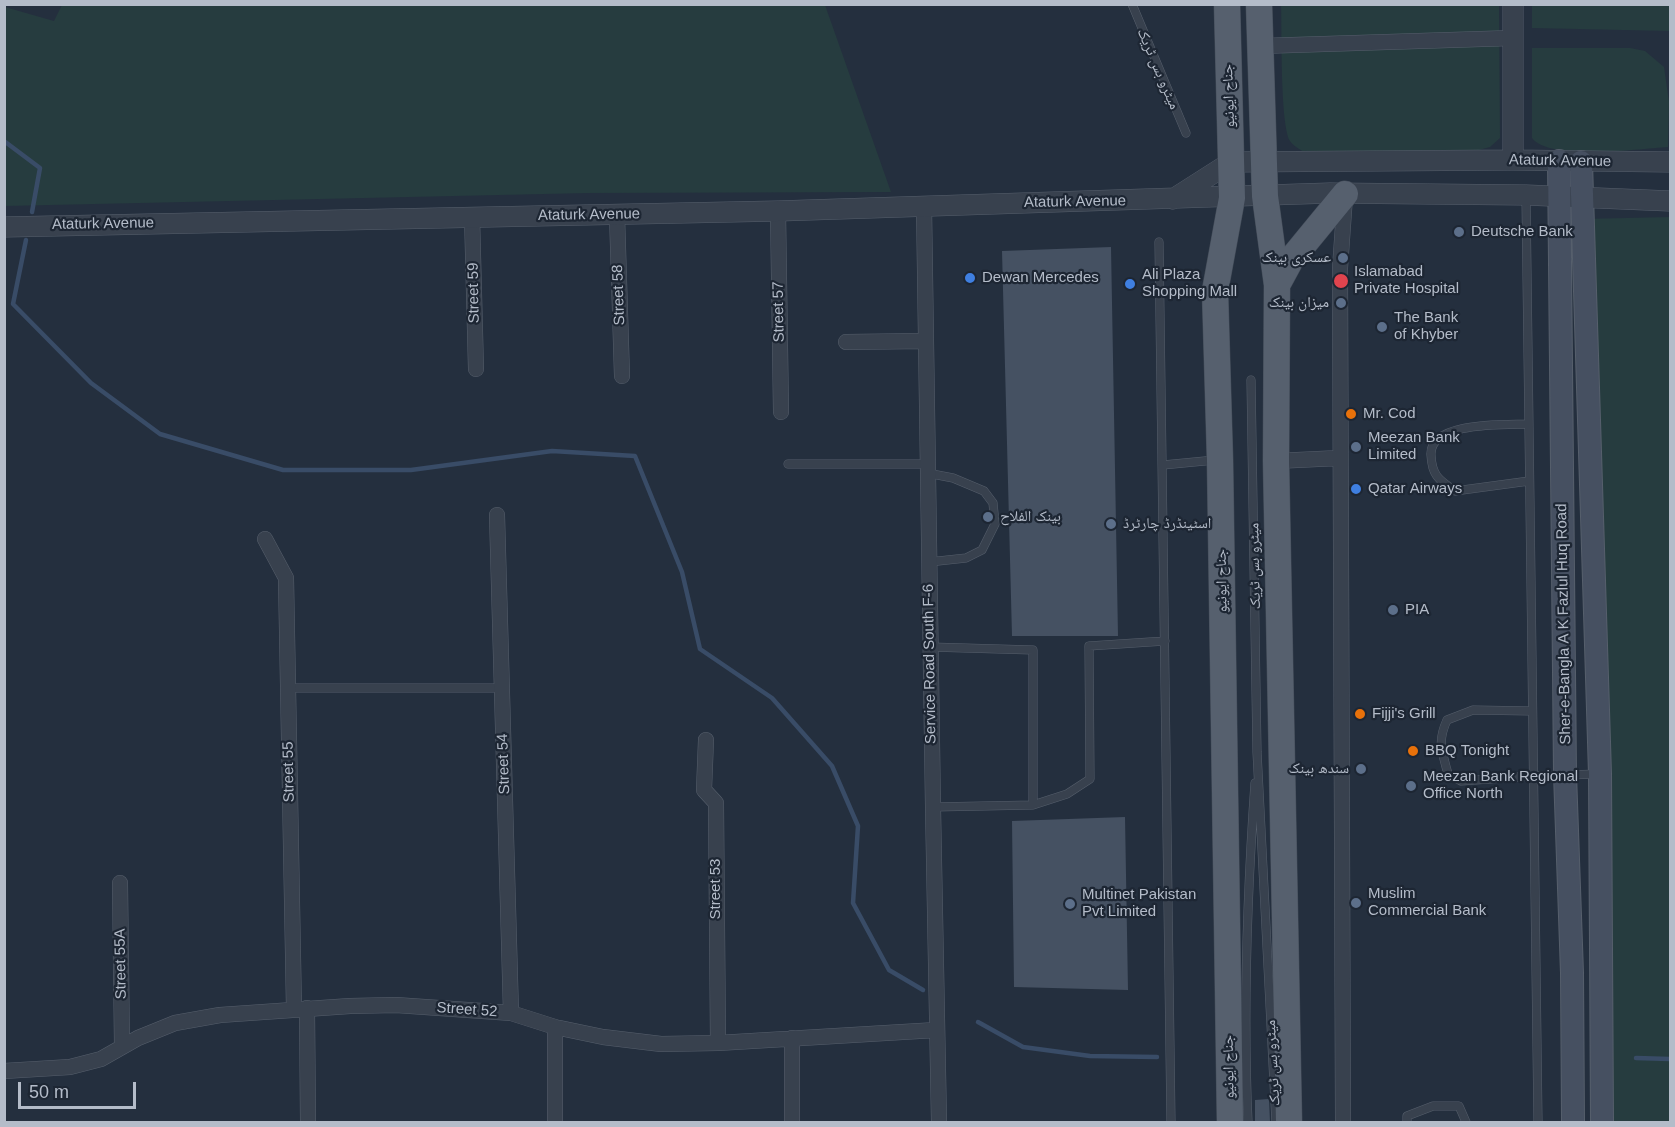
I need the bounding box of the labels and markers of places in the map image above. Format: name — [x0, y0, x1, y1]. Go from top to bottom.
place label: Deutsche Bank — [1471, 223, 1573, 241]
marker: Deutsche Bank — [1452, 225, 1466, 239]
place label: عسکری بینک — [1262, 249, 1331, 267]
marker: عسکری بینک — [1336, 251, 1350, 265]
place label: Islamabad Private Hospital — [1354, 263, 1459, 298]
place label: Ali Plaza Shopping Mall — [1142, 266, 1237, 301]
place label: Dewan Mercedes — [982, 269, 1099, 287]
marker: Dewan Mercedes — [963, 271, 977, 285]
marker: Islamabad Private Hospital — [1332, 272, 1350, 290]
marker: Ali Plaza Shopping Mall — [1123, 277, 1137, 291]
place label: میزان بینک — [1269, 294, 1329, 312]
marker: میزان بینک — [1334, 296, 1348, 310]
place label: The Bank of Khyber — [1394, 309, 1458, 344]
marker: The Bank of Khyber — [1375, 320, 1389, 334]
place label: Mr. Cod — [1363, 405, 1416, 423]
marker: Mr. Cod — [1344, 407, 1358, 421]
place label: Meezan Bank Limited — [1368, 429, 1460, 464]
marker: Meezan Bank Limited — [1349, 440, 1363, 454]
place label: Qatar Airways — [1368, 480, 1462, 498]
marker: Qatar Airways — [1349, 482, 1363, 496]
place label: بینک الفلاح — [1000, 508, 1061, 526]
marker: بینک الفلاح — [981, 510, 995, 524]
place label: اسٹینڈرڈ چارٹرڈ — [1123, 515, 1211, 533]
marker: اسٹینڈرڈ چارٹرڈ — [1104, 517, 1118, 531]
place label: PIA — [1405, 601, 1429, 619]
marker: PIA — [1386, 603, 1400, 617]
place label: Fijji's Grill — [1372, 705, 1436, 723]
marker: Fijji's Grill — [1353, 707, 1367, 721]
place label: BBQ Tonight — [1425, 742, 1509, 760]
marker: BBQ Tonight — [1406, 744, 1420, 758]
place label: سندھ بینک — [1288, 760, 1349, 778]
marker: سندھ بینک — [1354, 762, 1368, 776]
place label: Meezan Bank Regional Office North — [1423, 768, 1578, 803]
marker: Meezan Bank Regional Office North — [1404, 779, 1418, 793]
place label: Muslim Commercial Bank — [1368, 885, 1486, 920]
place label: Multinet Pakistan Pvt Limited — [1082, 886, 1196, 921]
marker: Muslim Commercial Bank — [1349, 896, 1363, 910]
marker: Multinet Pakistan Pvt Limited — [1063, 897, 1077, 911]

